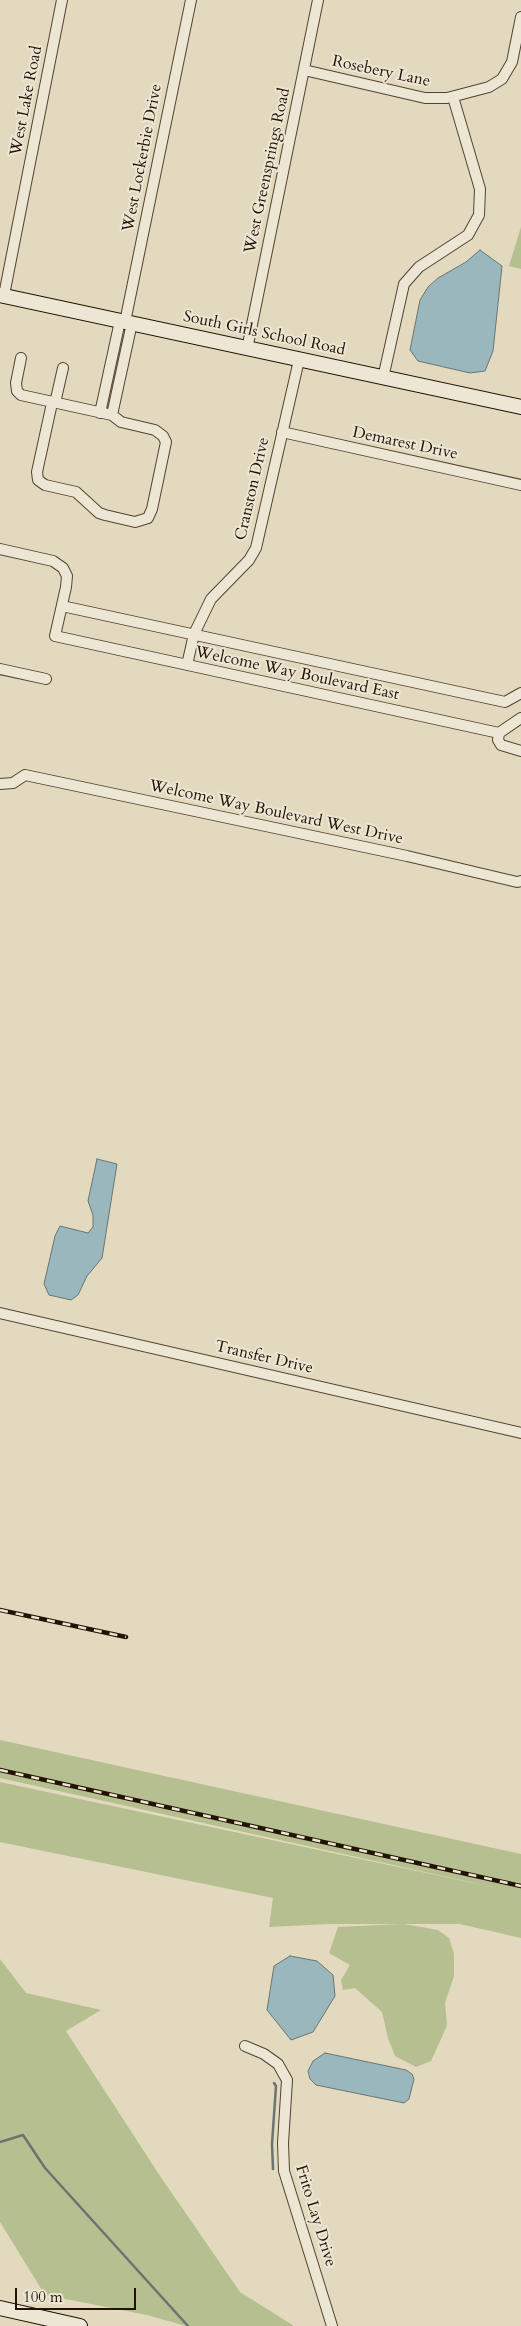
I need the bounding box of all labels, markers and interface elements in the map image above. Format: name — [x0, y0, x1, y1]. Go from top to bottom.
street label: West Lake Road — [7, 44, 47, 158]
street label: Rosebery Lane — [330, 52, 432, 92]
street label: West Lockerbie Drive — [119, 82, 167, 234]
street label: West Greensprings Road — [241, 86, 295, 256]
street label: South Girls School Road — [181, 307, 347, 361]
street label: Demarest Drive — [351, 423, 459, 465]
street label: Cranston Drive — [232, 436, 274, 542]
street label: Welcome Way Boulevard East — [193, 643, 401, 705]
street label: Welcome Way Boulevard West Drive — [147, 777, 405, 849]
street label: Transfer Drive — [213, 1337, 315, 1379]
street label: Frito Lay Drive — [290, 2163, 340, 2269]
scale bar — [18, 2278, 139, 2310]
text: 100 m — [23, 2287, 63, 2307]

